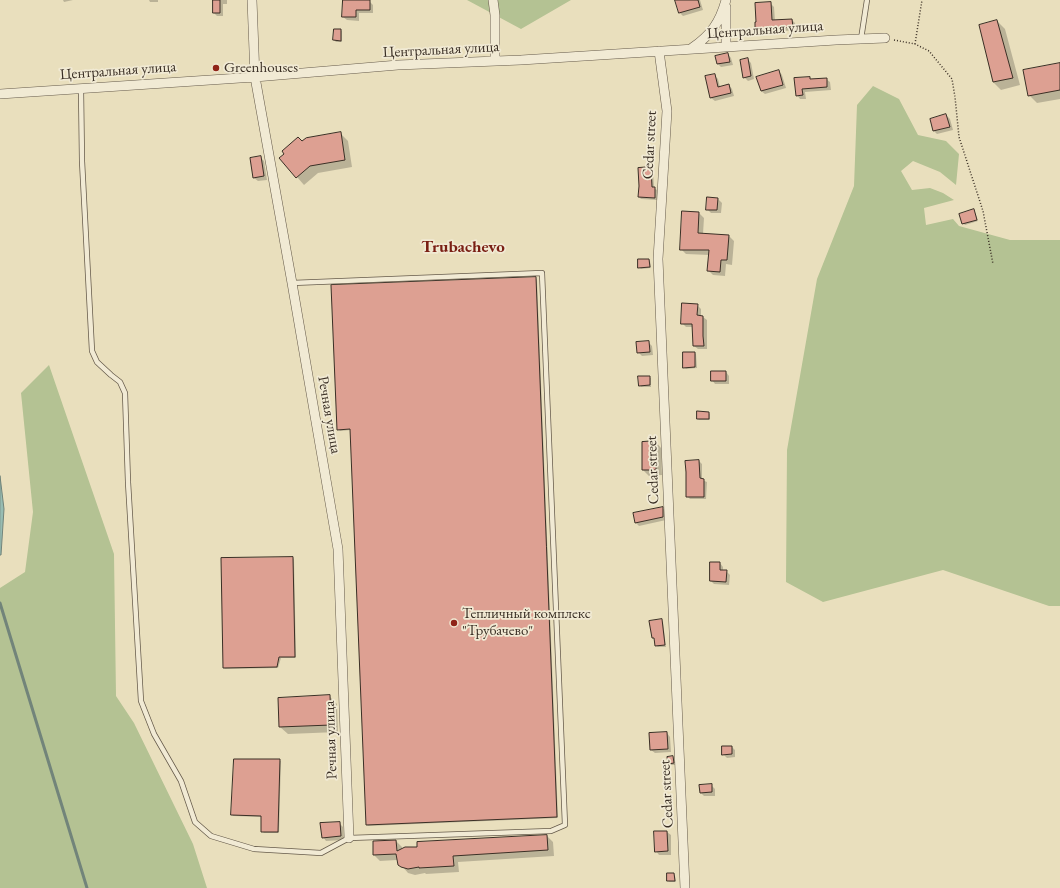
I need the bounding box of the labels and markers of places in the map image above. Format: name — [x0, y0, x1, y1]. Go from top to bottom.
place label: Greenhouses — [224, 59, 298, 77]
marker: Greenhouses — [211, 63, 221, 73]
place label: Тепличный комплекс "Трубачево" — [462, 605, 591, 640]
marker: Тепличный комплекс "Трубачево" — [449, 618, 459, 628]

